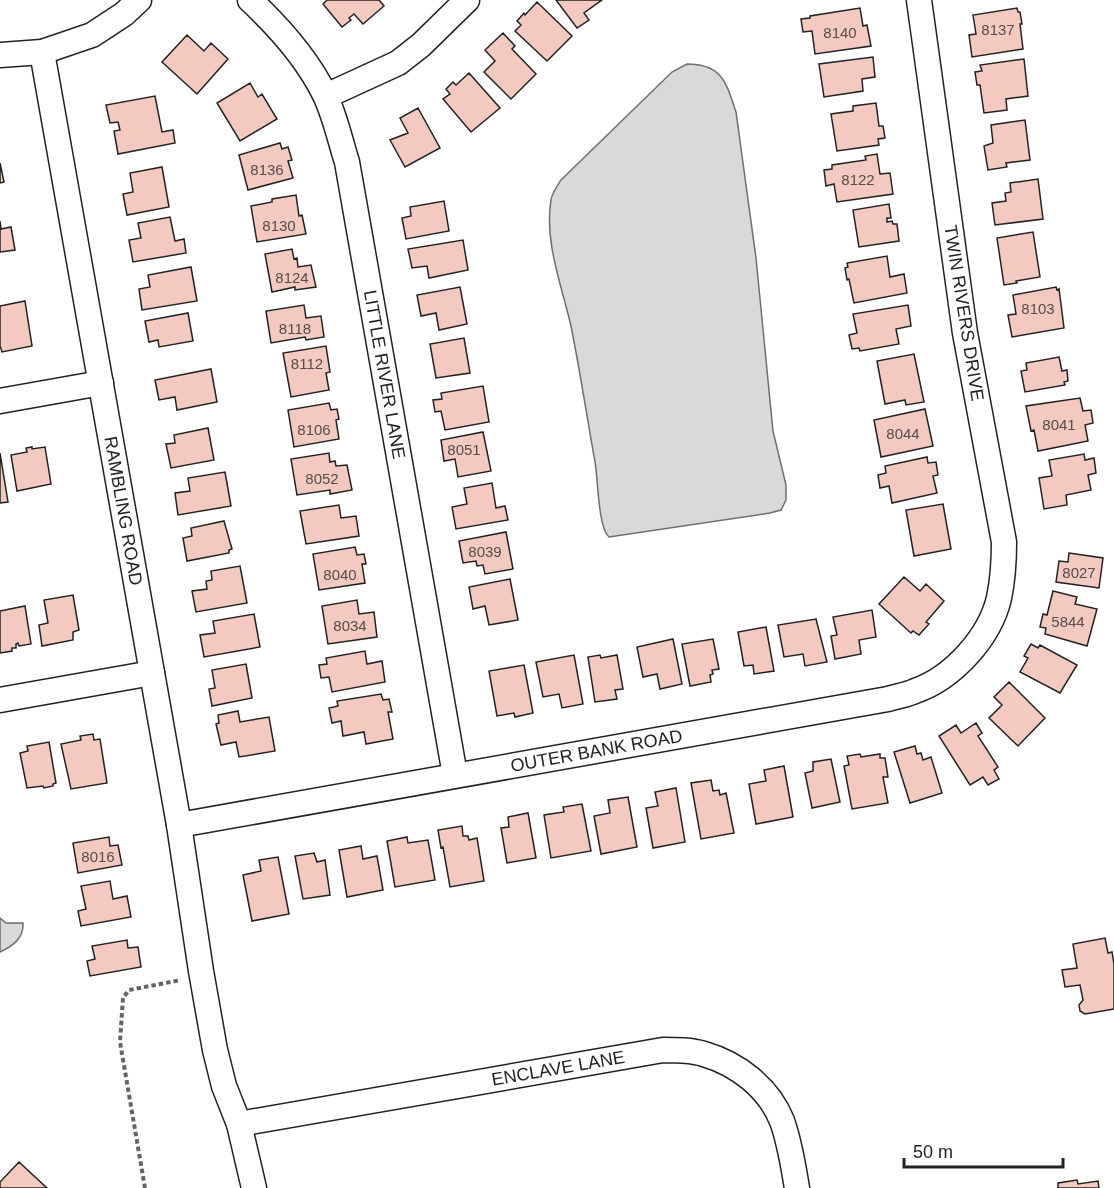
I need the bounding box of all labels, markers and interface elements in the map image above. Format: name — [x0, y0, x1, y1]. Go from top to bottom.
house number: 8137 — [981, 21, 1015, 38]
house number: 8140 — [823, 24, 857, 41]
house number: 8136 — [250, 161, 284, 178]
house number: 8122 — [841, 171, 875, 188]
house number: 8130 — [262, 217, 296, 234]
street label: TWIN RIVERS DRIVE — [940, 224, 988, 402]
house number: 8124 — [275, 269, 309, 286]
street label: LITTLE RIVER LANE — [360, 288, 409, 460]
house number: 8103 — [1021, 300, 1055, 317]
house number: 8118 — [279, 320, 311, 337]
house number: 8112 — [291, 355, 323, 372]
house number: 8041 — [1042, 416, 1076, 433]
house number: 8106 — [297, 421, 331, 438]
house number: 8044 — [886, 425, 920, 442]
street label: RAMBLING ROAD — [100, 435, 146, 587]
house number: 8051 — [447, 441, 481, 458]
house number: 8052 — [305, 470, 339, 487]
house number: 8039 — [468, 543, 502, 560]
house number: 8027 — [1062, 564, 1096, 581]
house number: 8040 — [323, 566, 357, 583]
house number: 5844 — [1051, 613, 1085, 630]
house number: 8034 — [333, 617, 367, 634]
street label: OUTER BANK ROAD — [509, 726, 684, 776]
house number: 8016 — [81, 848, 115, 865]
street label: ENCLAVE LANE — [490, 1047, 626, 1090]
scale bar — [904, 1131, 1063, 1169]
text: 50 m — [913, 1142, 953, 1162]

